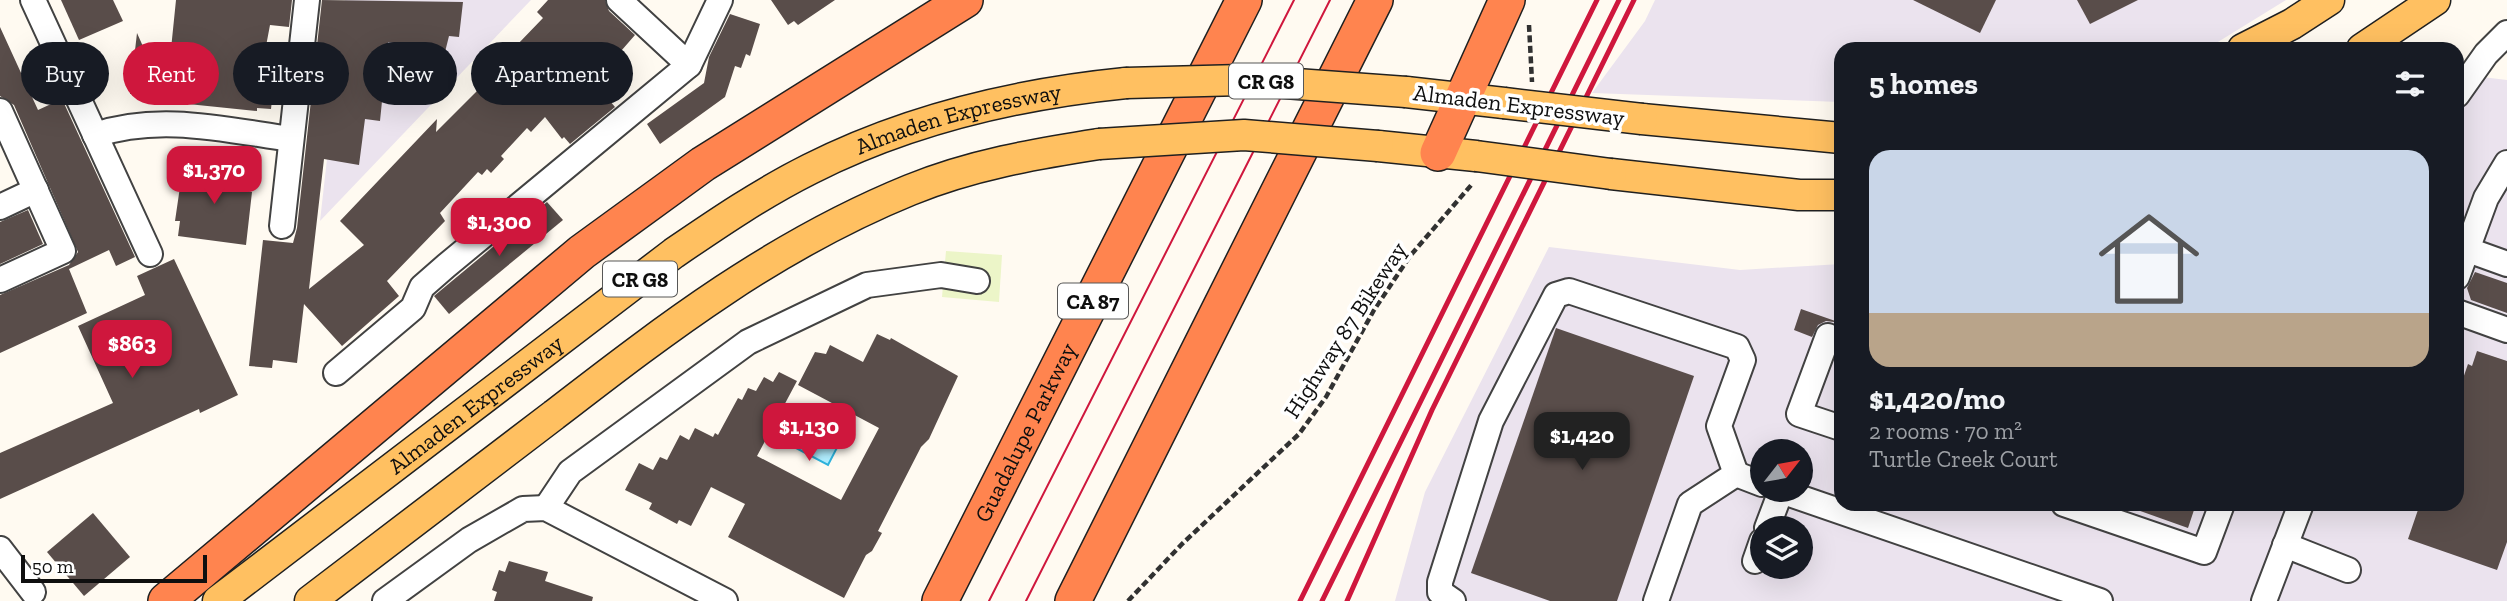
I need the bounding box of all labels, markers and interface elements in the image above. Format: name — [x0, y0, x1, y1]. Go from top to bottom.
chip: Buy — [21, 42, 109, 105]
chip: Rent — [123, 42, 219, 105]
chip: Filters — [233, 42, 349, 105]
chip: New — [363, 42, 457, 105]
chip: Apartment — [471, 42, 633, 105]
road number: CR G8 — [1229, 64, 1303, 98]
icon: filters — [2391, 65, 2429, 103]
text: 5 homes — [1869, 66, 1978, 102]
street label: Almaden Expressway — [851, 77, 1063, 161]
street label: Almaden Expressway — [1412, 78, 1626, 132]
pin: $1,370 — [157, 146, 271, 206]
text: $1,370 — [183, 155, 245, 183]
icon: home — [2086, 196, 2212, 322]
pin: $1,300 — [442, 198, 556, 258]
text: $1,300 — [467, 207, 531, 235]
street label: Highway 87 Bikeway — [1278, 236, 1413, 423]
road number: CR G8 — [603, 262, 677, 296]
road number: CA 87 — [1058, 284, 1128, 318]
pin: $863 — [91, 320, 173, 380]
text: $863 — [108, 329, 156, 357]
street label: Almaden Expressway — [383, 329, 569, 480]
street label: Guadalupe Parkway — [968, 338, 1082, 527]
text: $1,420/mo — [1869, 381, 2005, 417]
pin: $1,130 — [752, 404, 866, 463]
text: $1,130 — [779, 412, 839, 440]
pin: $1,420 — [1525, 412, 1639, 472]
text: 2 rooms · 70 m² — [1869, 417, 2022, 445]
text: $1,420 — [1550, 421, 1614, 449]
north arrow — [1750, 439, 1813, 502]
map controls — [1750, 439, 1813, 579]
text: Turtle Creek Court — [1869, 445, 2058, 473]
button: layers — [1750, 516, 1813, 579]
scale bar — [21, 552, 206, 584]
text: 50 m — [32, 555, 73, 578]

